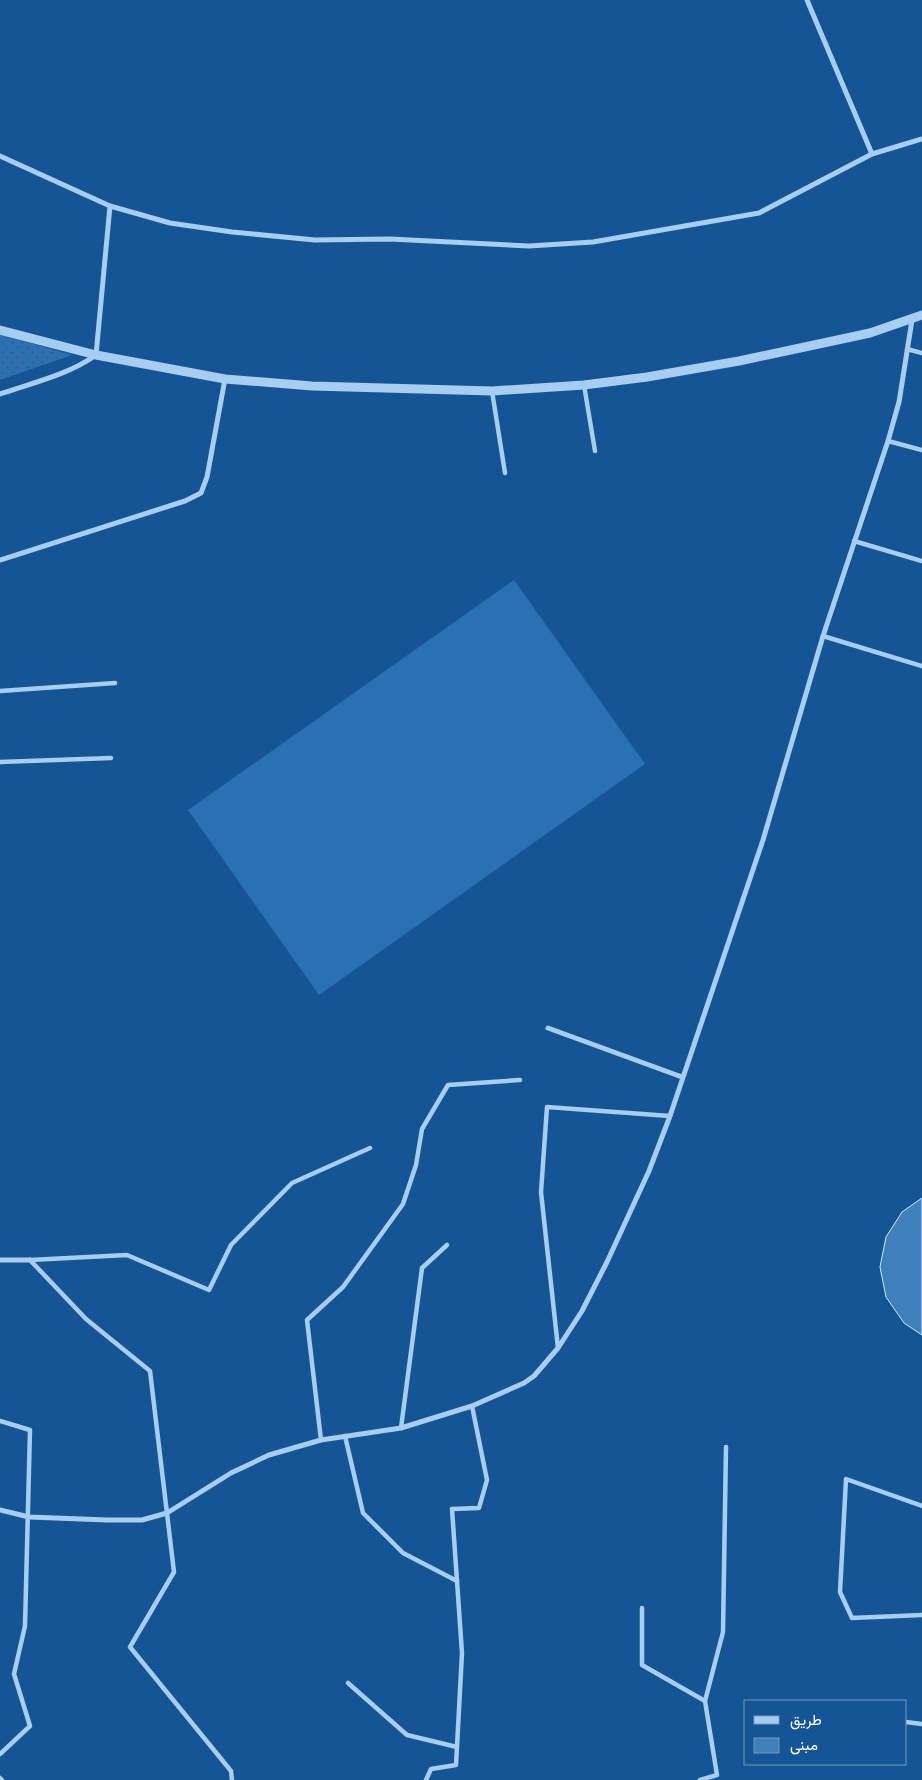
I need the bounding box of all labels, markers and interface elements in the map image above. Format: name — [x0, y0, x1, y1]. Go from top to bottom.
legend — [744, 1700, 907, 1765]
text: طريق — [790, 1709, 822, 1730]
text: مبنى — [790, 1734, 818, 1755]

